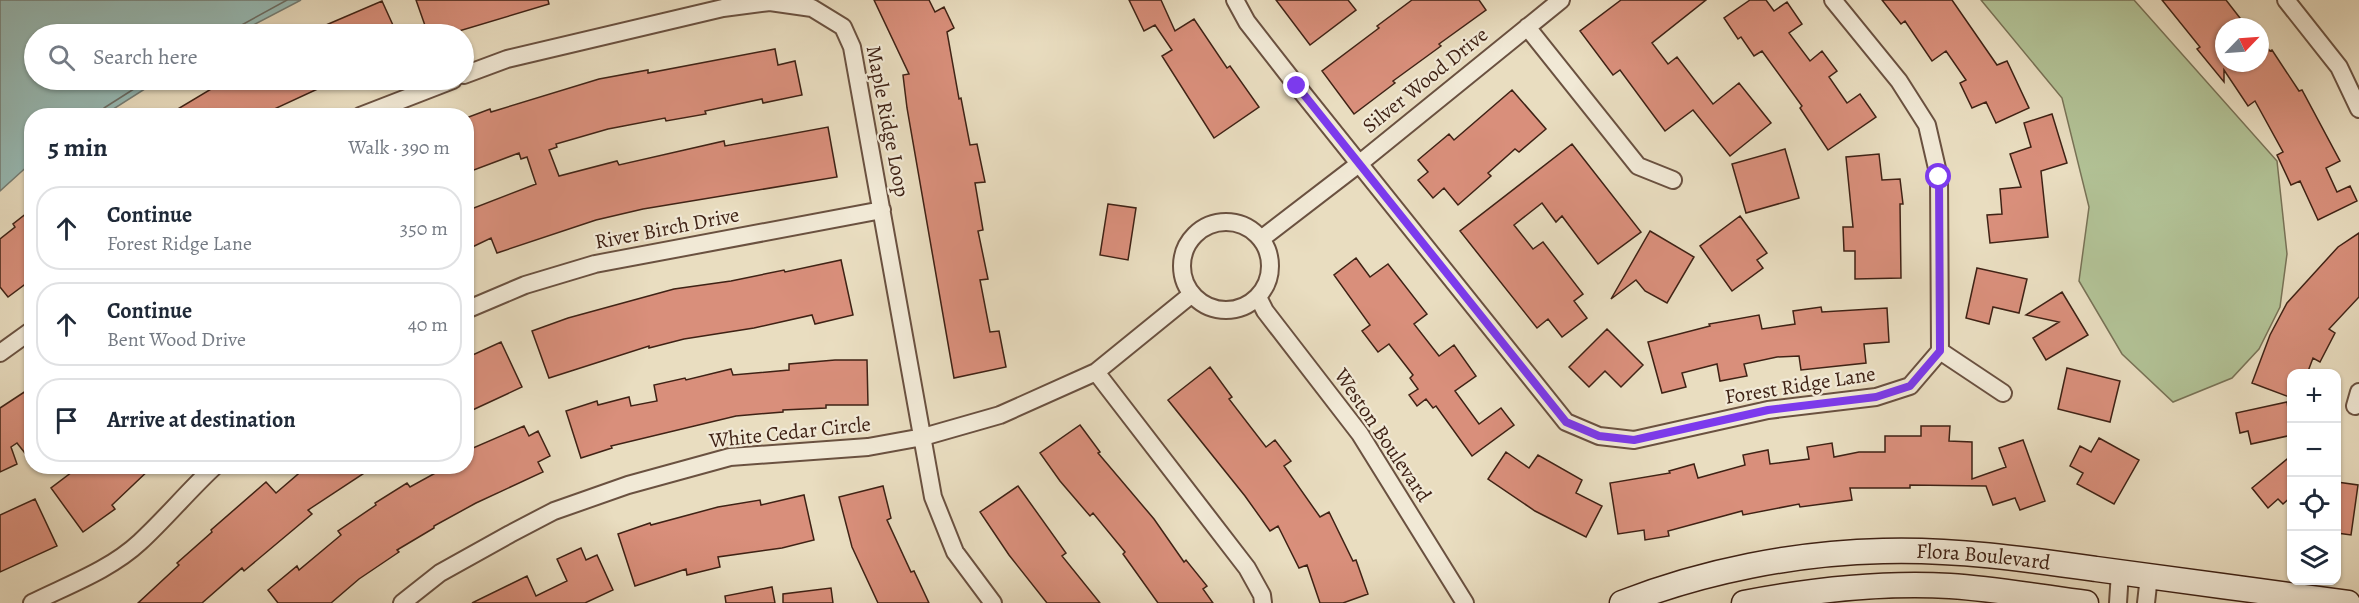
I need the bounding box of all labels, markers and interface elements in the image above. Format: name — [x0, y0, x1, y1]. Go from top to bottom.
north arrow — [2215, 18, 2269, 72]
street label: Silver Wood Drive — [1356, 21, 1494, 139]
search box — [24, 24, 474, 90]
icon: search — [45, 41, 78, 74]
text: Search here — [93, 42, 198, 72]
street label: Maple Ridge Loop — [860, 43, 916, 199]
route end — [1283, 72, 1309, 98]
text: 5 min — [48, 130, 108, 165]
text: Walk · 390 m — [348, 134, 450, 161]
route start — [1925, 163, 1951, 189]
text: Continue — [107, 200, 192, 230]
street label: River Birch Drive — [592, 200, 742, 256]
icon: ahead — [50, 212, 83, 245]
text: 350 m — [400, 215, 448, 242]
text: Forest Ridge Lane — [107, 230, 252, 257]
text: Continue — [107, 296, 192, 326]
icon: ahead — [50, 308, 83, 341]
text: 40 m — [408, 311, 448, 338]
text: Bent Wood Drive — [107, 326, 246, 353]
street label: Forest Ridge Lane — [1723, 359, 1877, 411]
street label: Weston Boulevard — [1327, 362, 1438, 508]
map controls — [2287, 369, 2341, 585]
button: + — [2287, 369, 2341, 423]
icon: arrive — [50, 404, 83, 437]
text: Arrive at destination — [107, 405, 296, 435]
street label: White Cedar Circle — [707, 410, 872, 455]
button: − — [2287, 423, 2341, 477]
button: locate — [2287, 477, 2341, 531]
button: layers — [2287, 531, 2341, 585]
street label: Flora Boulevard — [1916, 537, 2053, 577]

